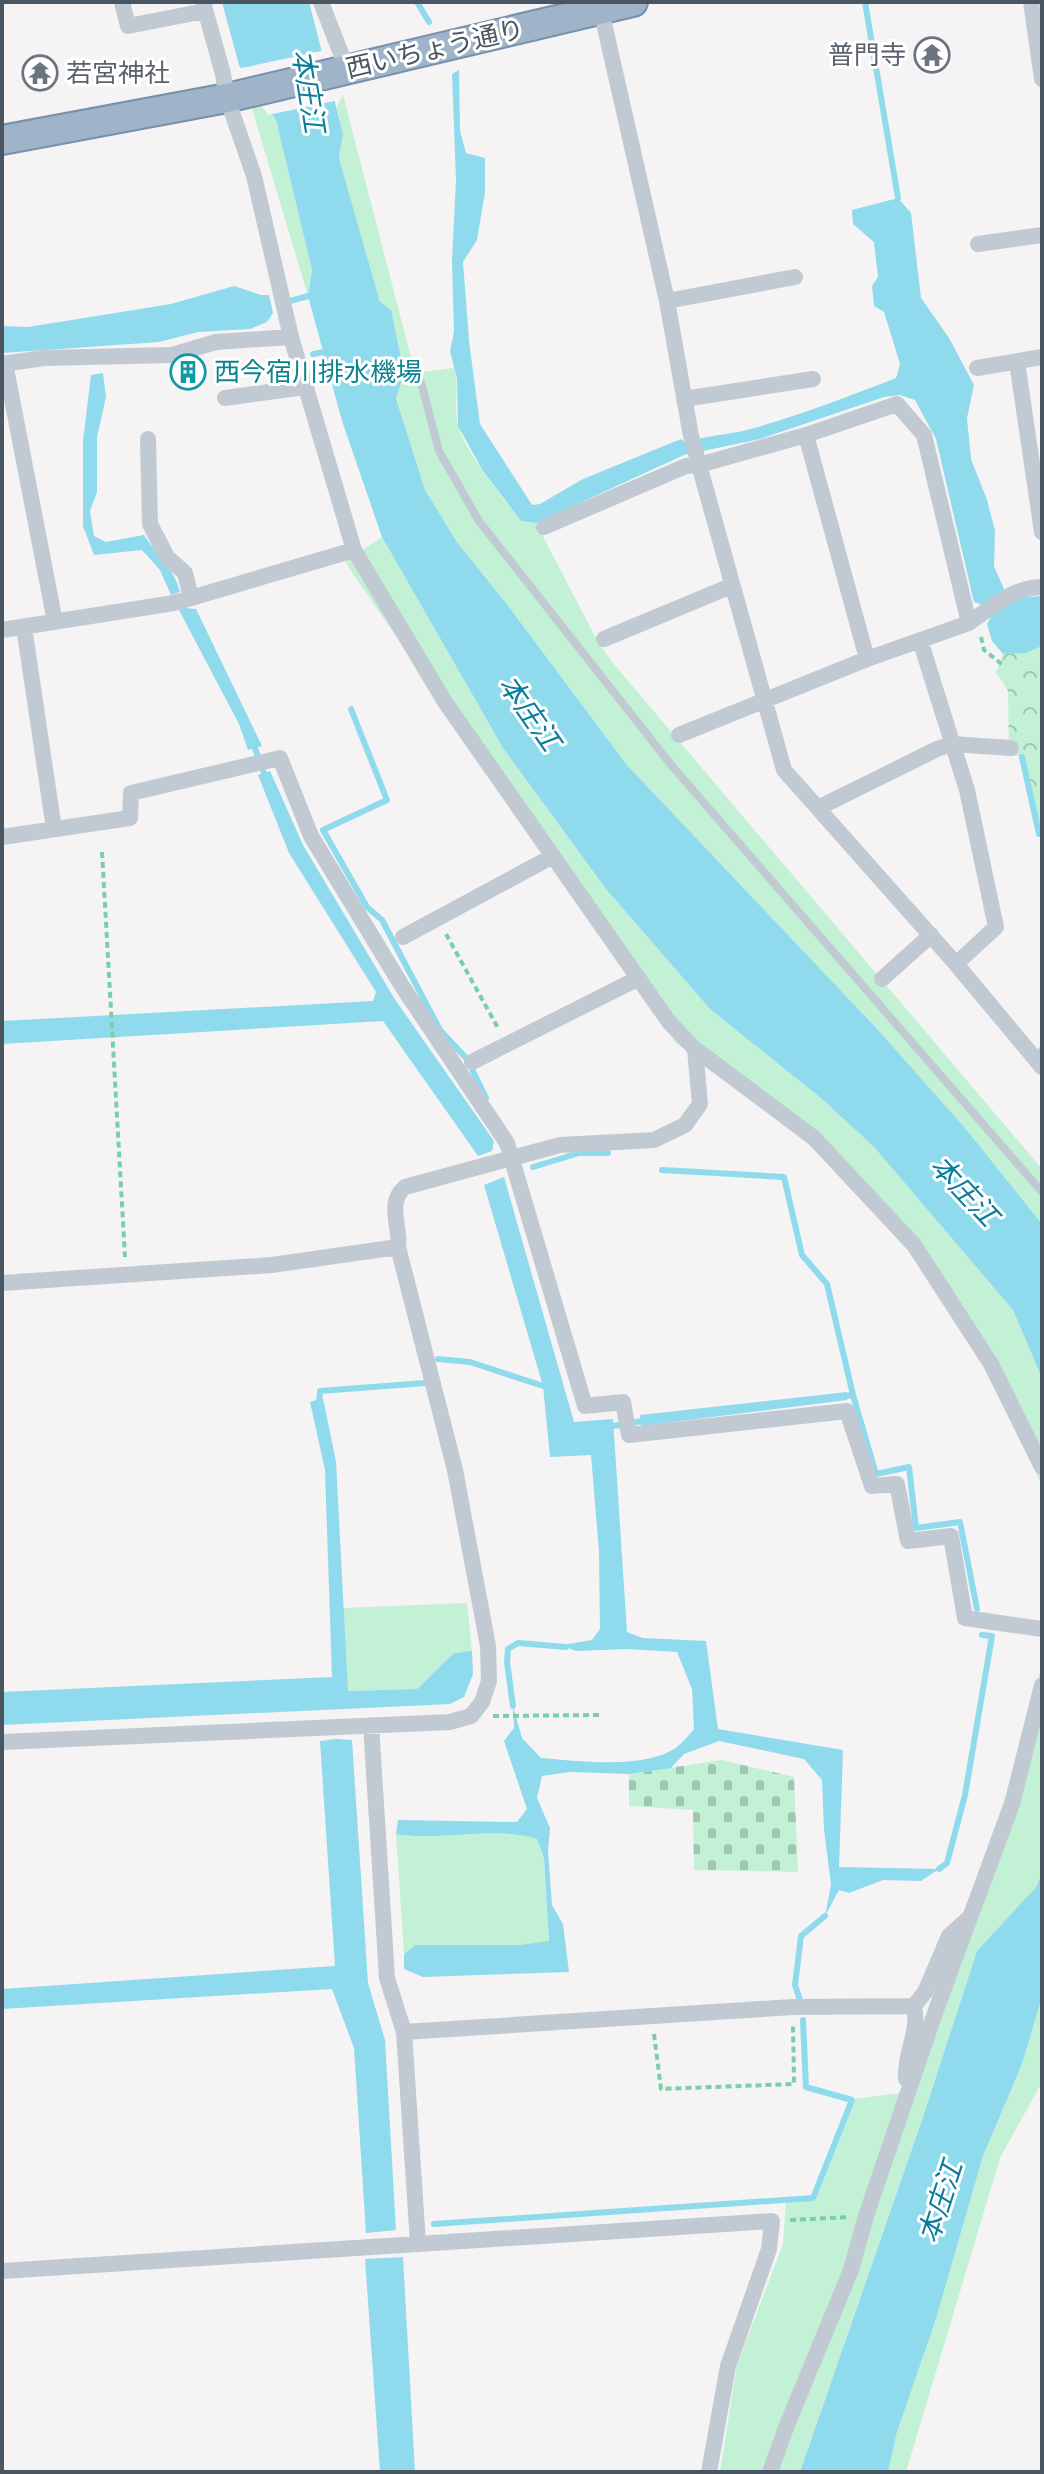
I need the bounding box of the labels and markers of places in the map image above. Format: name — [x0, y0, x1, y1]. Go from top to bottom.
temple icon: 普門寺 — [913, 36, 951, 74]
place label: 普門寺 — [828, 38, 906, 73]
temple icon: 若宮神社 — [21, 54, 59, 92]
place label: 若宮神社 — [66, 56, 170, 91]
building icon: 西今宿川排水機場 — [169, 353, 207, 391]
place label: 西今宿川排水機場 — [214, 355, 422, 390]

